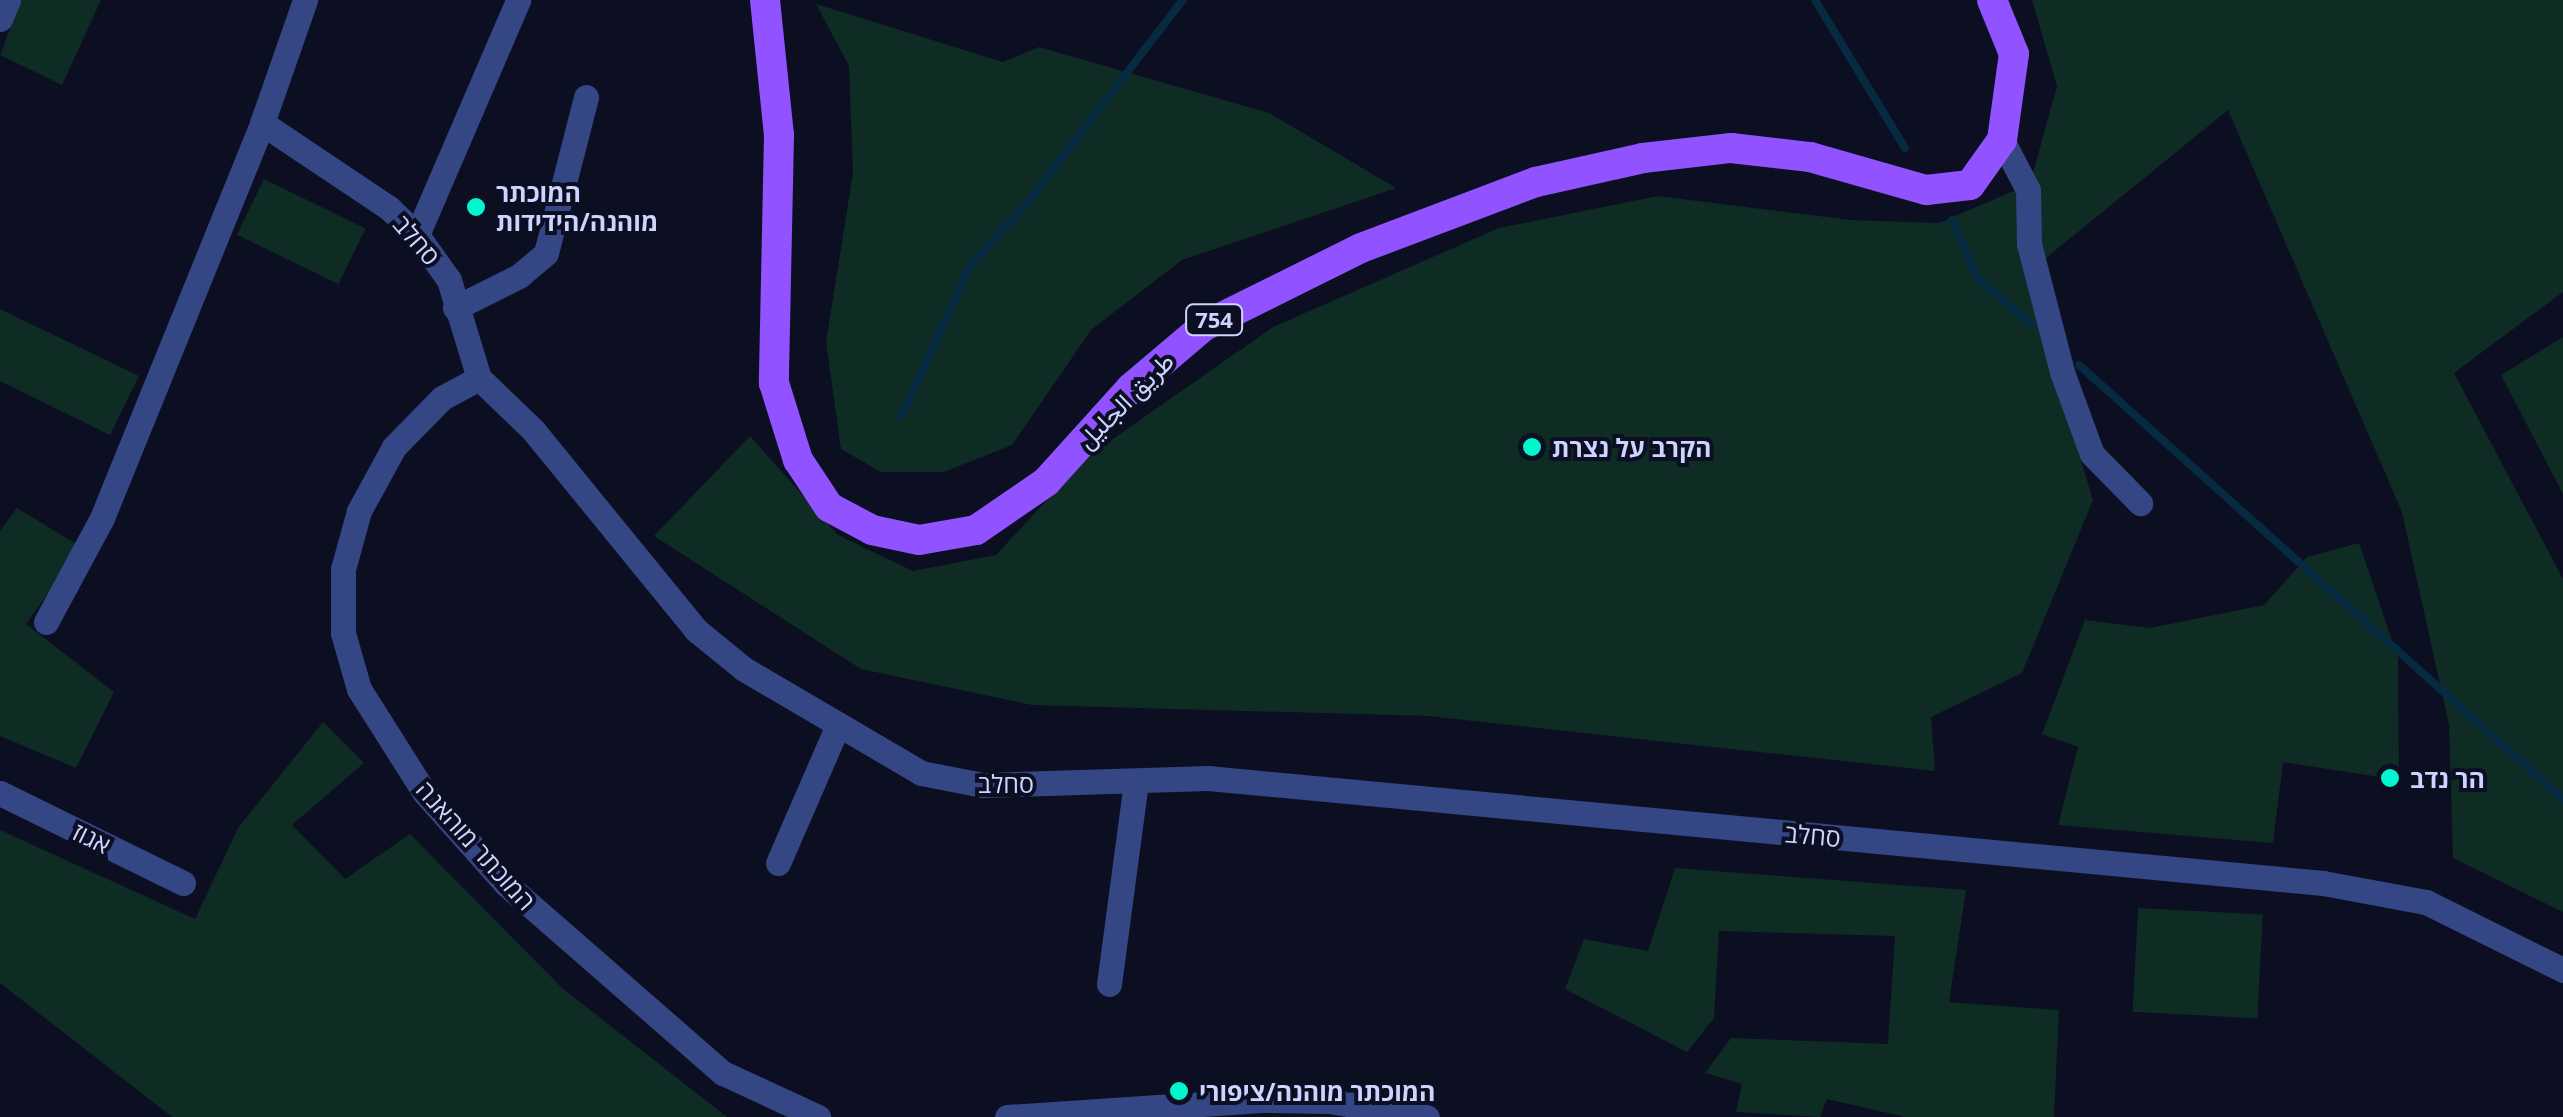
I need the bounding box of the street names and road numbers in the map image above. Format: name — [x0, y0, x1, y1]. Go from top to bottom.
street label: סחלב — [387, 209, 447, 271]
road number: 754 — [1184, 303, 1244, 337]
street label: طريق الجليل — [1070, 345, 1180, 455]
street label: סחלב — [978, 768, 1034, 798]
street label: המוכתר מוהאנה — [410, 774, 542, 916]
street label: אגוז — [68, 816, 116, 860]
street label: סחלב — [1784, 818, 1842, 852]

